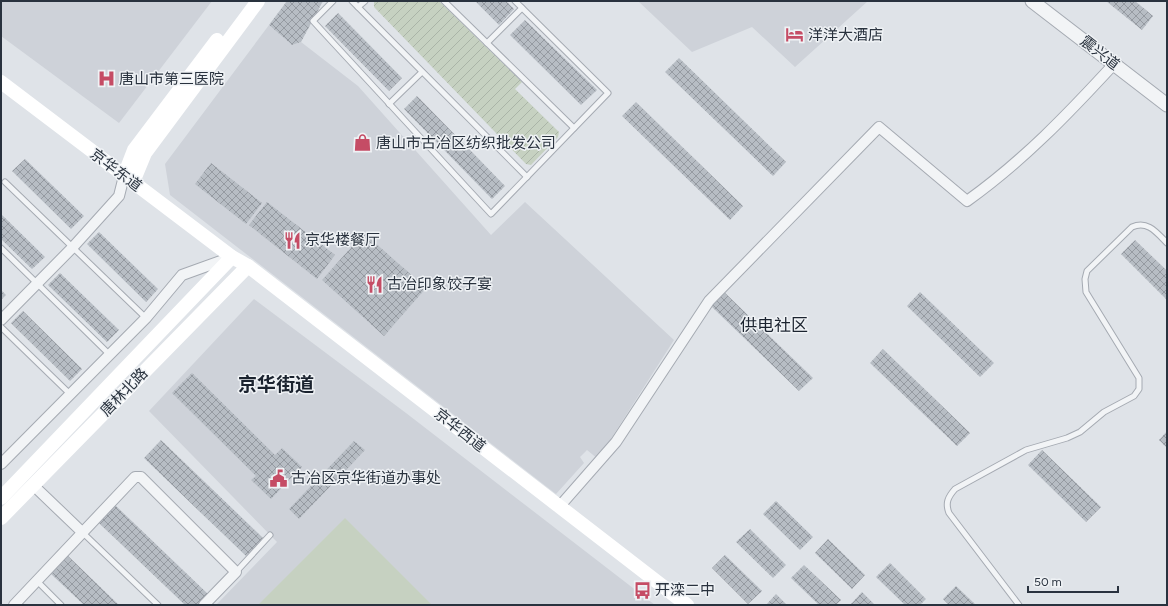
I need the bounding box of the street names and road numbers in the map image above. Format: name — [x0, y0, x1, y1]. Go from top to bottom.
street label: 震兴道 — [1077, 32, 1123, 74]
street label: 京华东道 — [87, 145, 145, 195]
street label: 唐林北路 — [97, 364, 151, 420]
street label: 京华西道 — [431, 404, 489, 456]

